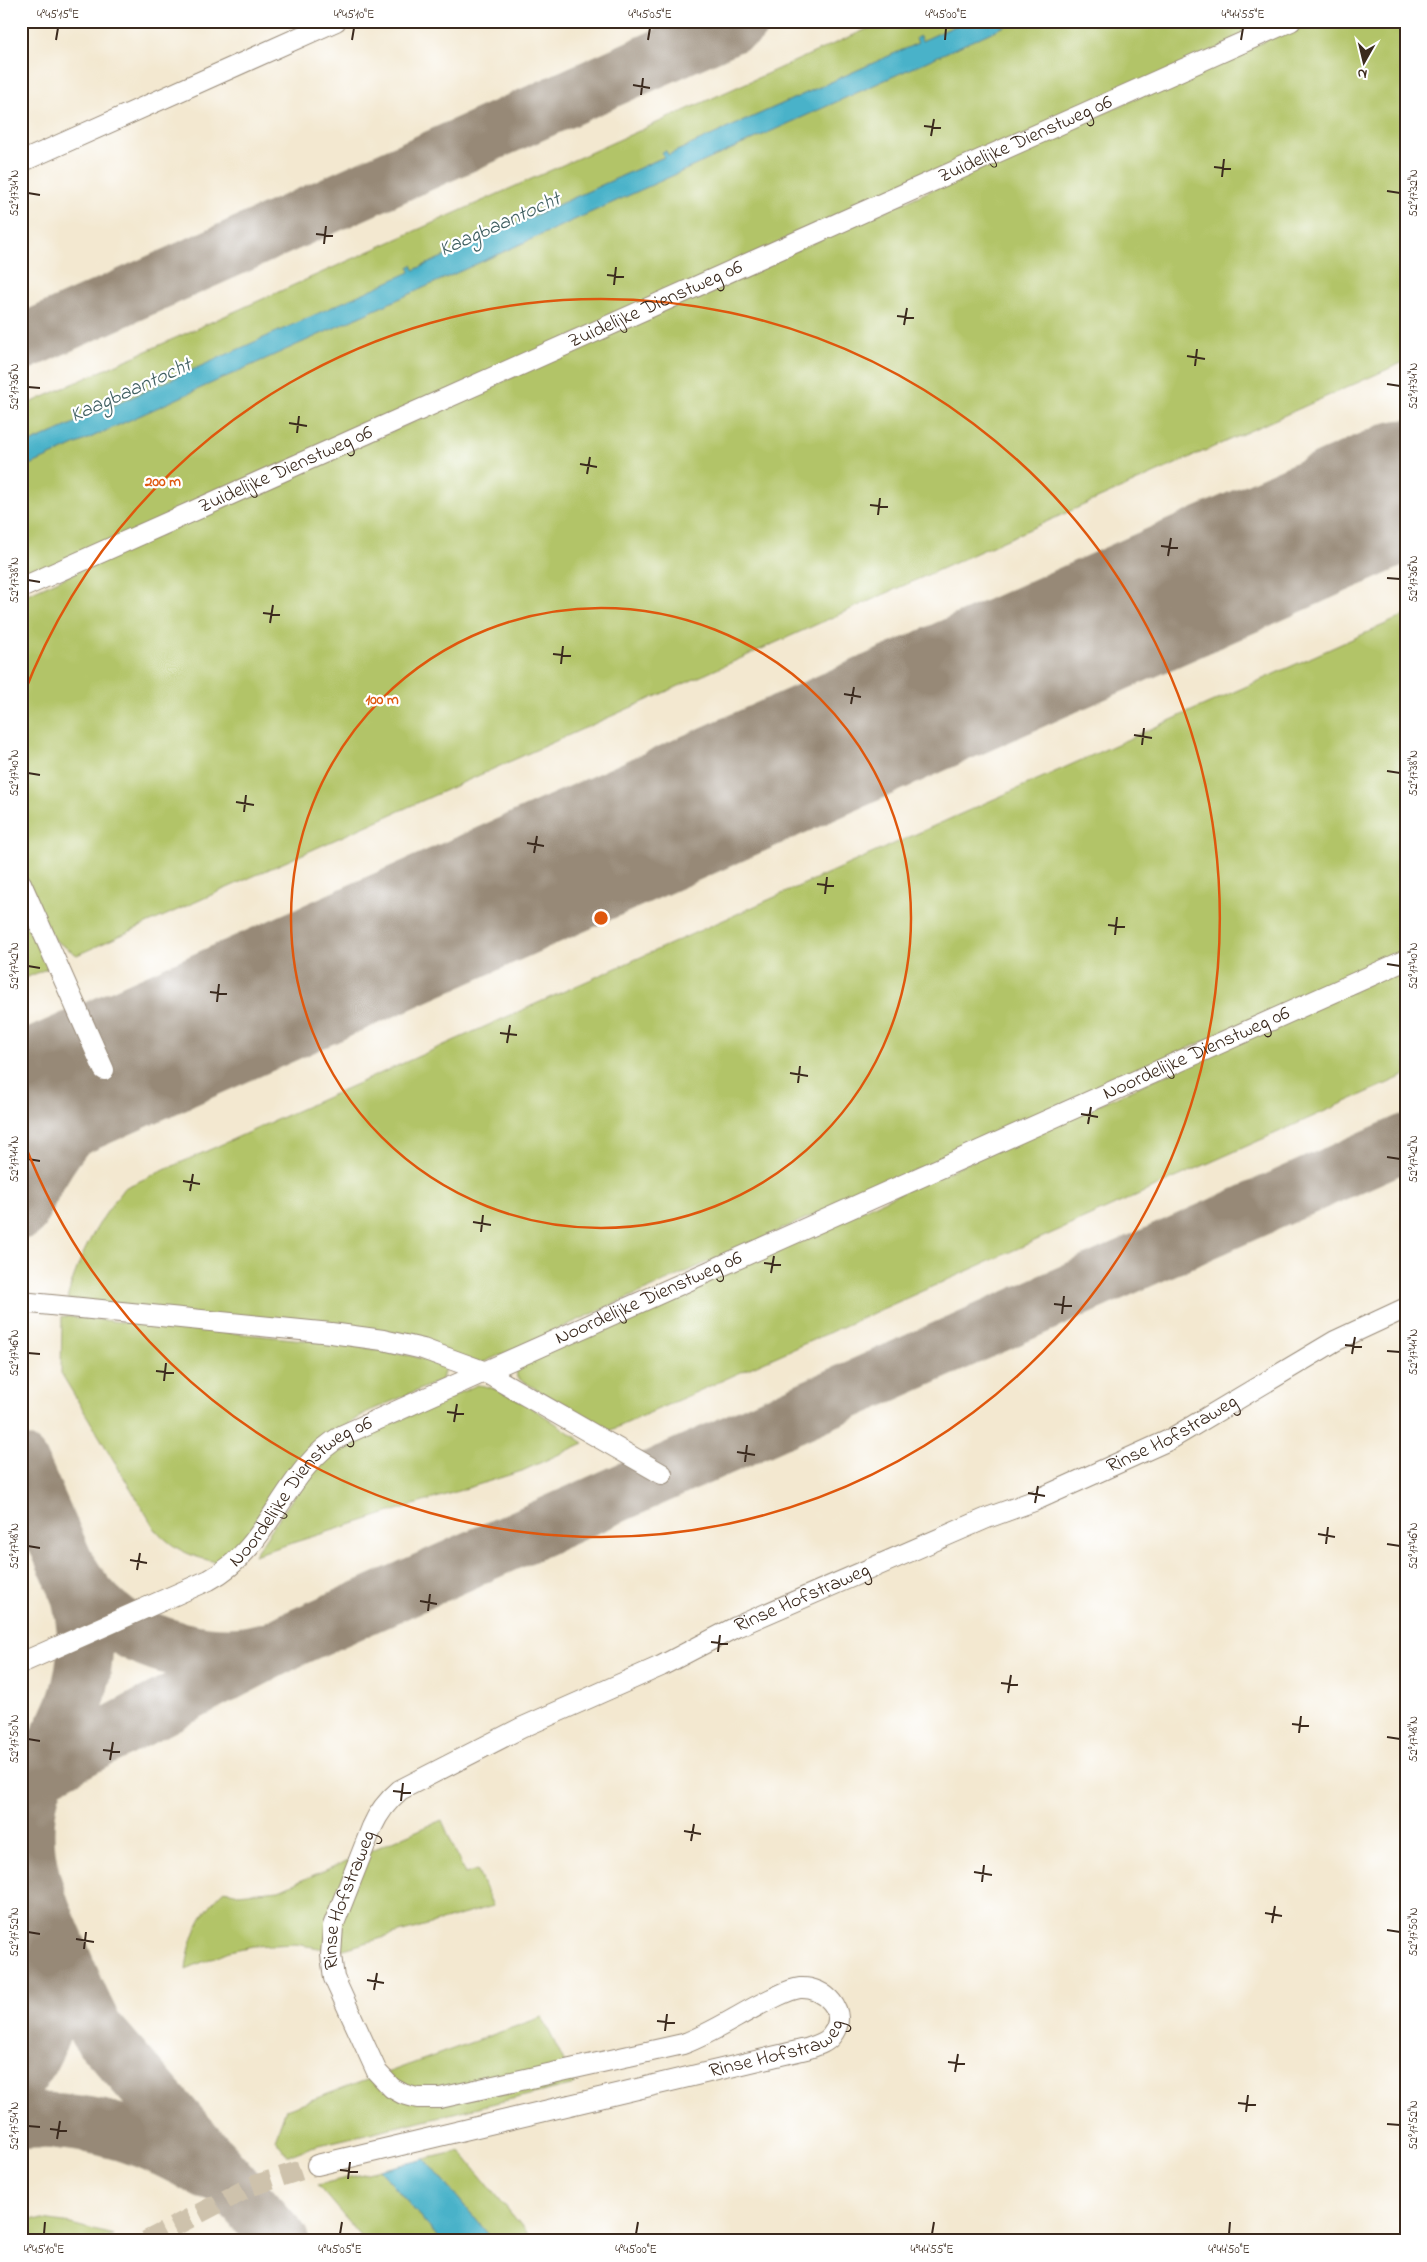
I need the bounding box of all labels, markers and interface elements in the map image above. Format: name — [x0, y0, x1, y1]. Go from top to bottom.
text: 4°45'15"E — [37, 6, 79, 24]
text: 4°45'10"E — [334, 6, 374, 24]
text: 4°45'05"E — [628, 6, 672, 24]
text: 4°45'00"E — [925, 6, 967, 24]
text: 4°44'55"E — [1221, 6, 1265, 24]
north arrow — [1340, 38, 1390, 88]
text: N — [1356, 62, 1369, 84]
street label: Zuidelijke Dienstweg 06 — [934, 88, 1117, 191]
text: 52°17'32"N — [1405, 169, 1423, 217]
text: 52°17'34"N — [6, 170, 24, 216]
water label: Kaagbaantocht — [435, 184, 568, 266]
street label: Zuidelijke Dienstweg 06 — [564, 253, 748, 356]
water label: Kaagbaantocht — [66, 350, 199, 432]
text: 52°17'36"N — [6, 363, 24, 411]
text: 52°17'34"N — [1405, 363, 1423, 409]
street label: Zuidelijke Dienstweg 06 — [194, 418, 378, 521]
text: 200 m — [144, 471, 181, 493]
text: 52°17'36"N — [1405, 555, 1423, 603]
text: 52°17'38"N — [6, 557, 24, 603]
text: 100 m — [365, 689, 399, 711]
text: 52°17'40"N — [6, 749, 24, 797]
text: 52°17'38"N — [1405, 750, 1423, 796]
centre of rings — [592, 909, 610, 927]
text: 52°17'42"N — [6, 942, 24, 990]
text: 52°17'40"N — [1405, 942, 1423, 990]
street label: Noordelijke Dienstweg 06 — [1098, 999, 1295, 1108]
text: 52°17'42"N — [1405, 1135, 1423, 1183]
text: 52°17'44"N — [6, 1136, 24, 1182]
street label: Noordelijke Dienstweg 06 — [551, 1244, 747, 1353]
text: 52°17'46"N — [6, 1329, 24, 1377]
text: 52°17'44"N — [1405, 1329, 1423, 1375]
street label: Rinse Hofstraweg — [1102, 1388, 1244, 1481]
street label: Noordelijke Dienstweg 06 — [223, 1409, 377, 1575]
text: 52°17'46"N — [1405, 1522, 1423, 1570]
text: 52°17'48"N — [6, 1523, 24, 1569]
street label: Rinse Hofstraweg — [730, 1556, 875, 1640]
text: 52°17'50"N — [6, 1714, 24, 1764]
text: 52°17'48"N — [1405, 1716, 1423, 1762]
street label: Rinse Hofstraweg — [317, 1826, 385, 1971]
text: 52°17'52"N — [6, 1907, 24, 1957]
text: 52°17'50"N — [1405, 1907, 1423, 1957]
street label: Rinse Hofstraweg — [706, 2017, 853, 2086]
text: 52°17'52"N — [1405, 2100, 1423, 2150]
text: 52°17'54"N — [6, 2102, 24, 2150]
text: 4°45'10"E — [24, 2241, 64, 2259]
text: 4°45'05"E — [318, 2241, 362, 2259]
text: 4°45'00"E — [615, 2241, 657, 2259]
text: 4°44'55"E — [910, 2241, 954, 2259]
text: 4°44'50"E — [1208, 2241, 1250, 2259]

